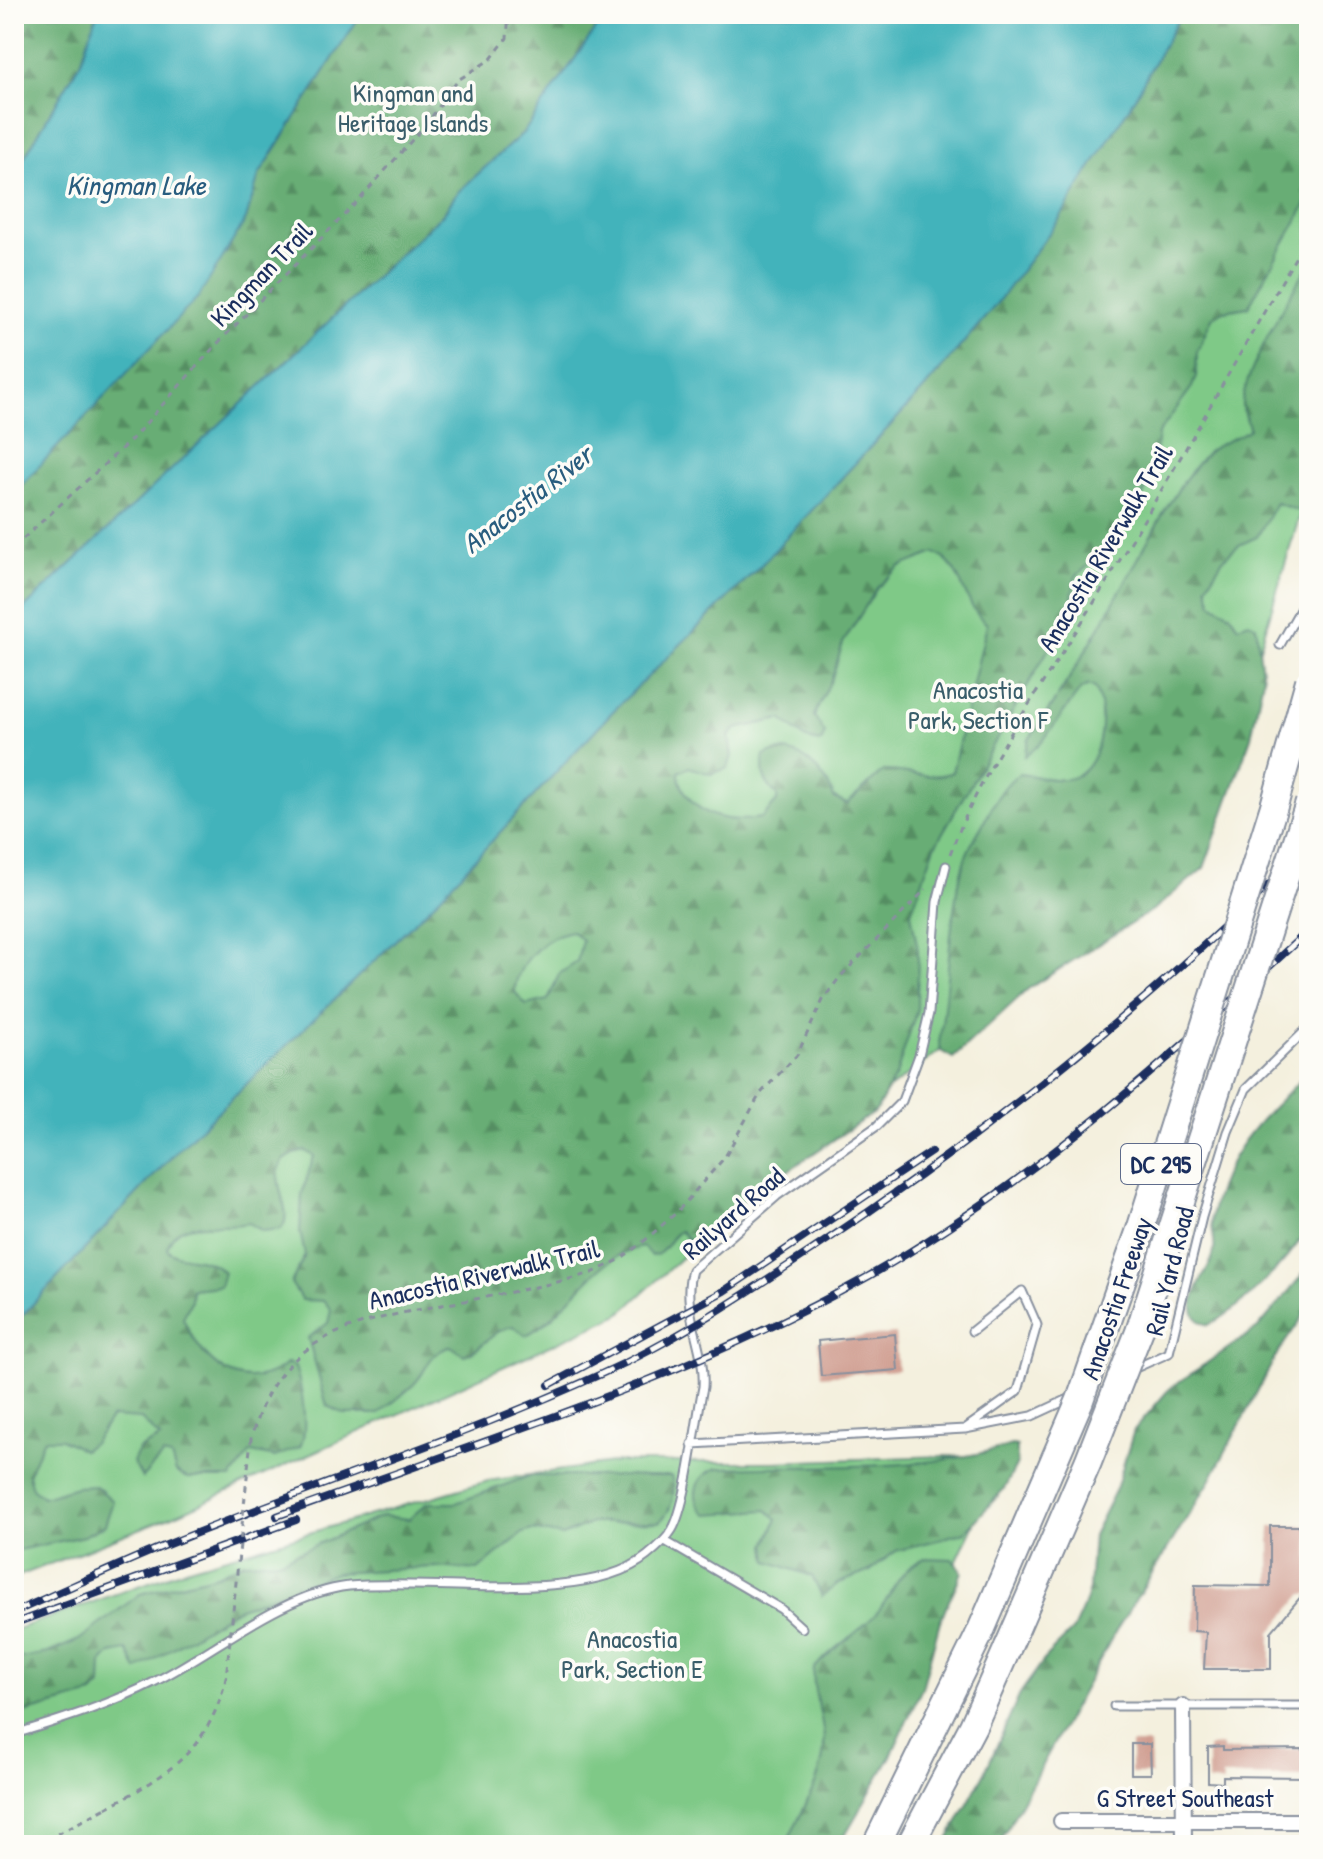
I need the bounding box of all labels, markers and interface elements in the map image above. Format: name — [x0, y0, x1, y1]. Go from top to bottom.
park label: Kingman and Heritage Islands — [338, 75, 488, 140]
water label: Kingman Lake — [66, 166, 208, 204]
street label: Kingman Trail — [202, 214, 320, 334]
water label: Anacostia River — [454, 434, 603, 562]
street label: Anacostia Riverwalk Trail — [1029, 438, 1181, 658]
park label: Anacostia Park, Section F — [908, 672, 1049, 737]
road number: DC 295 — [1121, 1144, 1201, 1184]
street label: Railyard Road — [674, 1159, 792, 1267]
street label: Rail Yard Road — [1136, 1203, 1202, 1339]
street label: Anacostia Freeway — [1072, 1212, 1160, 1384]
street label: Anacostia Riverwalk Trail — [365, 1230, 603, 1318]
park label: Anacostia Park, Section E — [561, 1621, 703, 1686]
street label: G Street Southeast — [1096, 1780, 1275, 1815]

